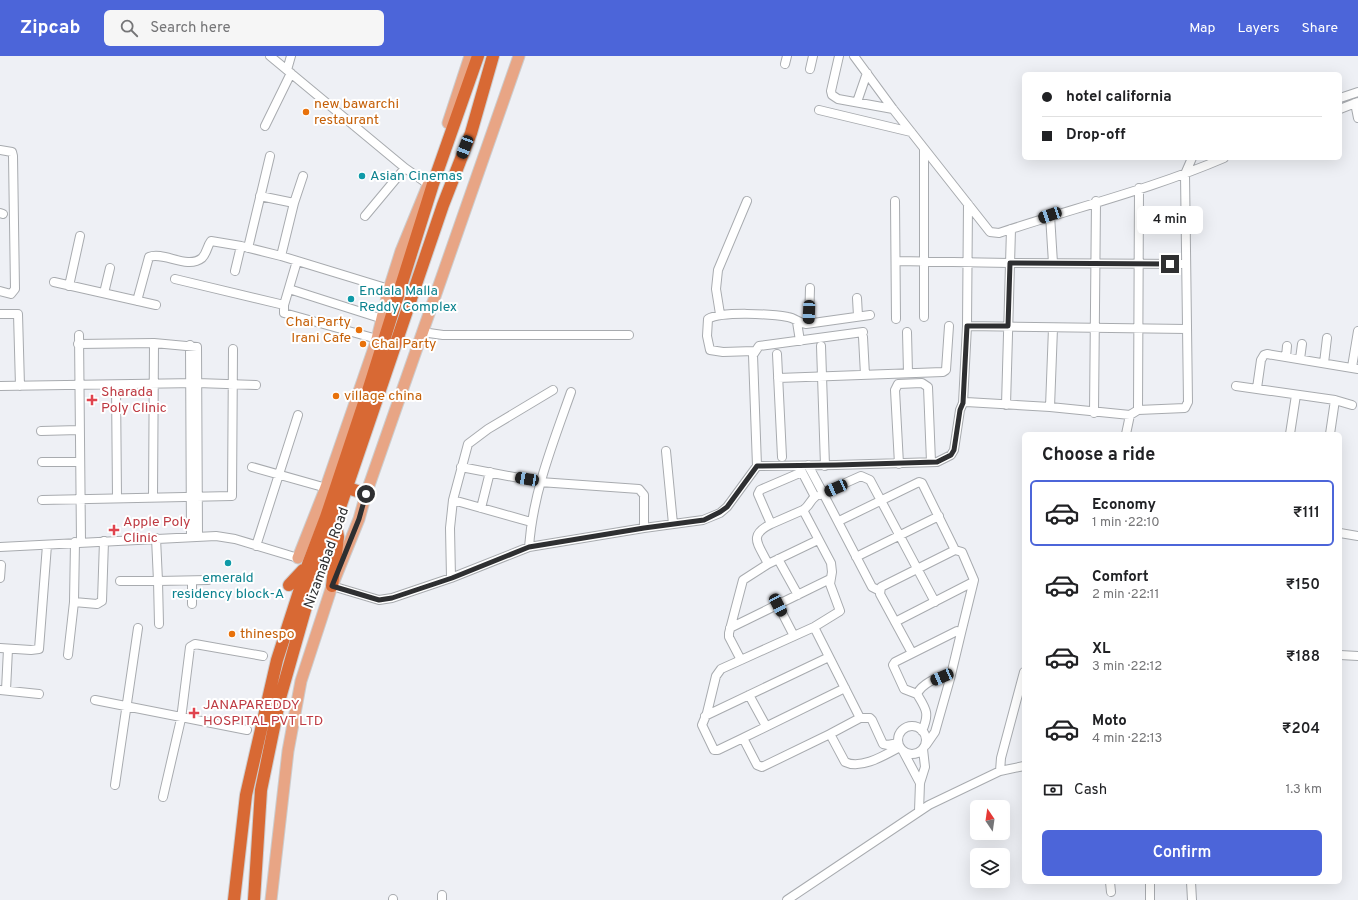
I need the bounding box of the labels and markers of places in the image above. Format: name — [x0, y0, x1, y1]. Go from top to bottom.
place label: new bawarchi restaurant — [314, 96, 399, 129]
marker: new bawarchi restaurant — [301, 107, 311, 117]
place label: Asian Cinemas — [370, 168, 463, 185]
marker: Asian Cinemas — [357, 171, 367, 181]
place label: Endala Malla Reddy Complex — [359, 283, 457, 316]
marker: Endala Malla Reddy Complex — [346, 294, 356, 304]
place label: Chai Party Irani Cafe — [286, 314, 351, 347]
marker: Chai Party Irani Cafe — [354, 325, 364, 335]
place label: Chai Party — [371, 336, 436, 353]
marker: Chai Party — [358, 339, 368, 349]
place label: Sharada Poly Clinic — [101, 384, 167, 417]
place label: village china — [344, 388, 422, 405]
marker: village china — [331, 391, 341, 401]
marker: Sharada Poly Clinic — [86, 394, 98, 406]
place label: Apple Poly Clinic — [123, 514, 191, 547]
marker: Apple Poly Clinic — [108, 524, 120, 536]
marker: emerald residency block-A — [223, 558, 233, 568]
place label: emerald residency block-A — [172, 570, 284, 603]
place label: thinespo — [240, 626, 295, 643]
marker: thinespo — [227, 629, 237, 639]
place label: JANAPAREDDY HOSPITAL PVT LTD — [203, 697, 323, 730]
marker: JANAPAREDDY HOSPITAL PVT LTD — [188, 707, 200, 719]

